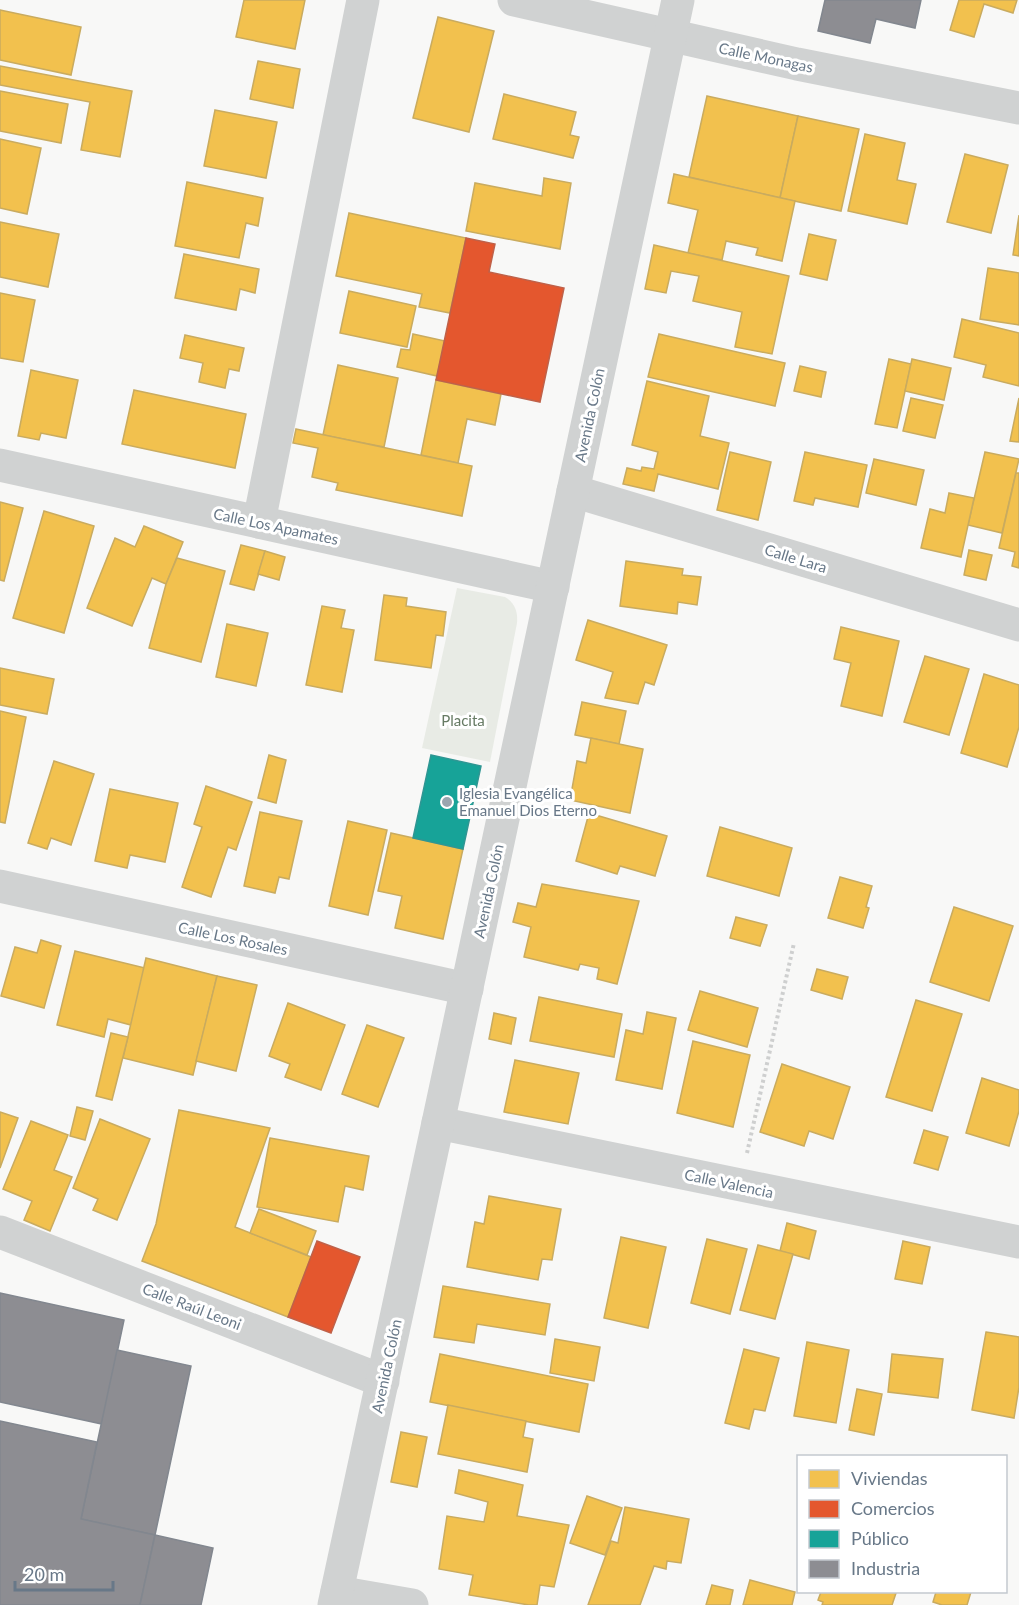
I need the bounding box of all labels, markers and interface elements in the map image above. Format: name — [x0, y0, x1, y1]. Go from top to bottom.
street label: Calle Monagas — [717, 38, 815, 76]
street label: Avenida Colón — [570, 366, 608, 464]
street label: Calle Los Apamates — [212, 504, 340, 548]
street label: Calle Lara — [763, 540, 829, 576]
park label: Placita — [441, 711, 485, 729]
place label: Iglesia Evangélica Emanuel Dios Eterno — [459, 784, 597, 819]
marker: Iglesia Evangélica Emanuel Dios Eterno — [440, 795, 454, 809]
street label: Avenida Colón — [469, 842, 507, 940]
street label: Calle Los Rosales — [177, 918, 289, 958]
street label: Calle Valencia — [683, 1165, 775, 1201]
street label: Calle Raúl Leoni — [140, 1279, 244, 1333]
street label: Avenida Colón — [367, 1317, 405, 1415]
legend — [797, 1455, 1007, 1593]
text: Viviendas — [851, 1467, 928, 1489]
text: Comercios — [851, 1497, 935, 1519]
text: Público — [851, 1527, 909, 1549]
scale bar — [15, 1554, 112, 1592]
text: Industria — [851, 1557, 920, 1579]
text: 20 m — [24, 1563, 64, 1585]

